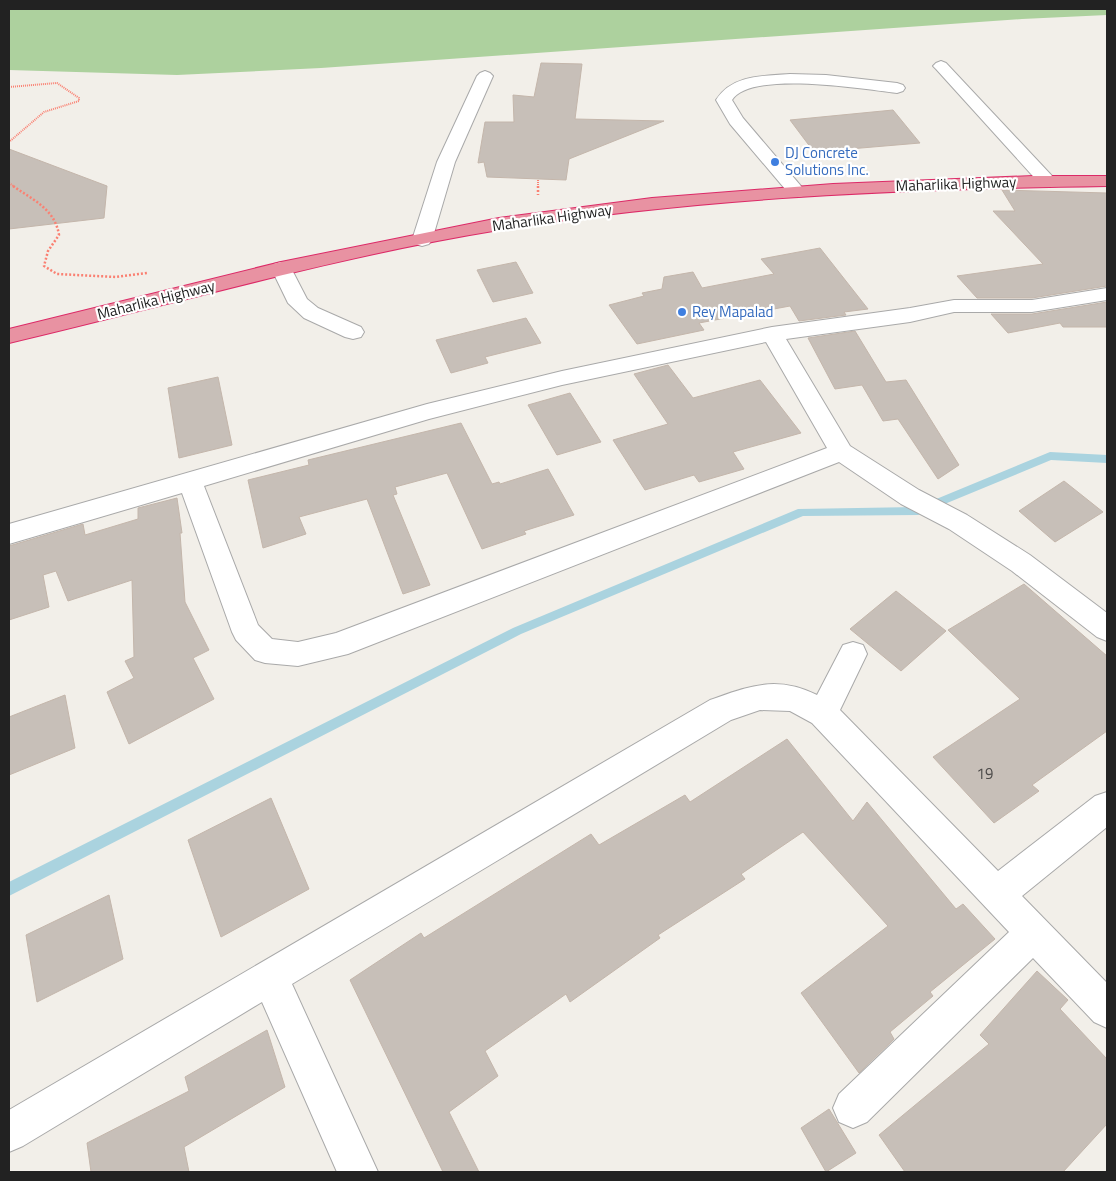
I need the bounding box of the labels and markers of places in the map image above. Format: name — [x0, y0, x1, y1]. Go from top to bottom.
place label: DJ Concrete Solutions Inc. — [785, 141, 869, 181]
marker: DJ Concrete Solutions Inc. — [769, 156, 781, 168]
place label: Rey Mapalad — [692, 300, 774, 323]
marker: Rey Mapalad — [676, 306, 688, 318]

